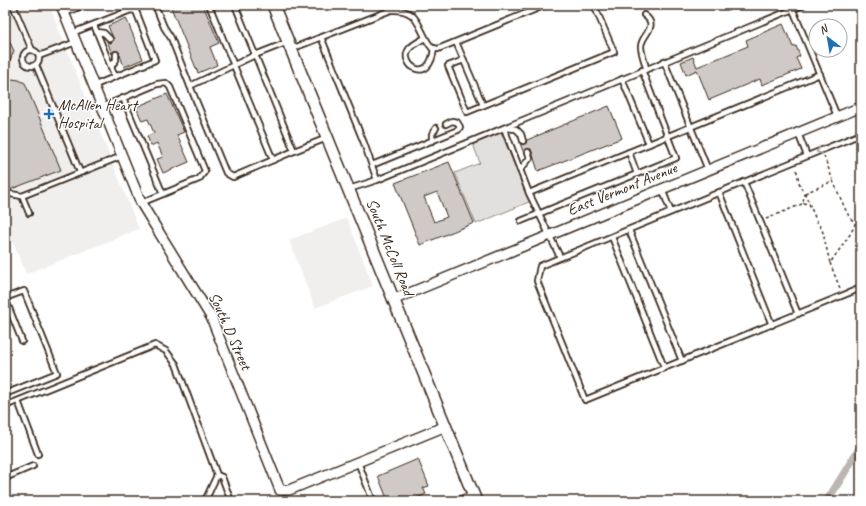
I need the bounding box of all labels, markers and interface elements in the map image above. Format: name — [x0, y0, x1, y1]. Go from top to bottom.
north arrow — [808, 18, 848, 58]
text: N — [816, 21, 831, 37]
place label: McAllen Heart Hospital — [58, 95, 139, 133]
marker: McAllen Heart Hospital — [43, 108, 55, 120]
one-way arrow — [816, 146, 824, 154]
street label: East Vermont Avenue — [564, 157, 681, 220]
street label: South McColl Road — [361, 196, 420, 301]
street label: South D Street — [204, 289, 257, 375]

